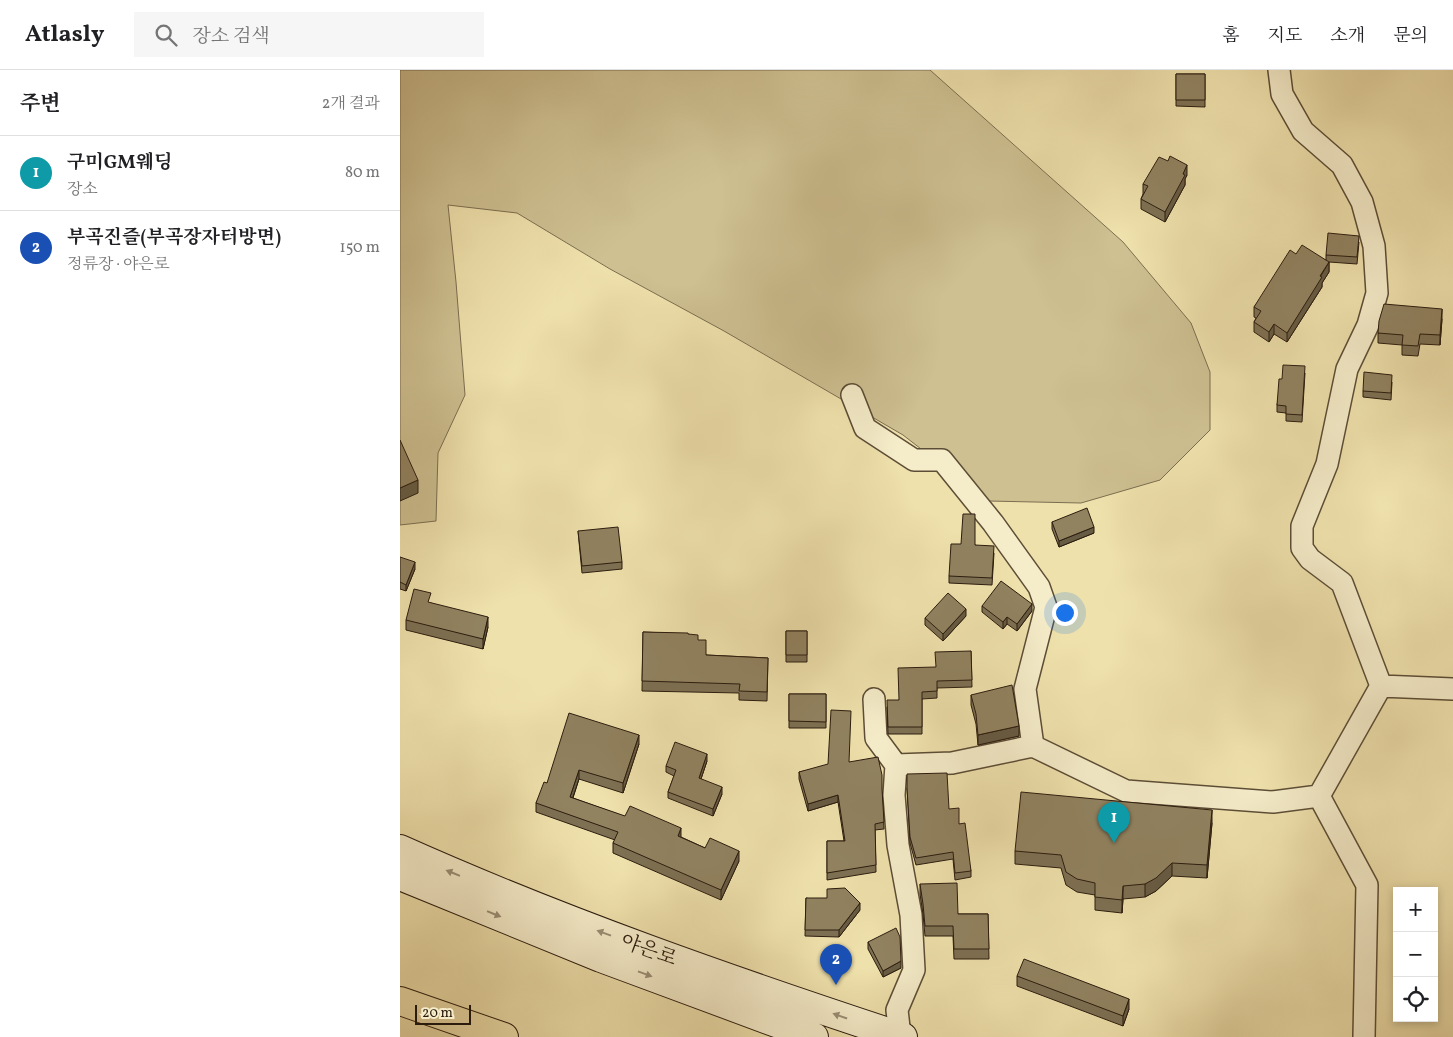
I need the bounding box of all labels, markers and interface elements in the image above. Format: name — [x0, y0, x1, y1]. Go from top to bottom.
search box — [134, 12, 484, 57]
text: Atlasly — [25, 18, 104, 52]
icon: search — [152, 21, 180, 49]
text: 장소 검색 — [192, 24, 270, 50]
text: 홈 — [1222, 24, 1240, 49]
text: 지도 — [1268, 24, 1302, 49]
text: 소개 — [1330, 24, 1365, 49]
text: 문의 — [1393, 24, 1428, 49]
text: 주변 — [20, 90, 61, 119]
text: 2개 결과 — [322, 93, 380, 115]
text: 구미GM웨딩 — [67, 150, 172, 176]
text: 1 — [33, 162, 39, 184]
text: 80 m — [345, 162, 380, 184]
text: 장소 — [67, 179, 98, 201]
text: 부곡진즐(부곡장자터방면) — [67, 225, 281, 251]
text: 2 — [32, 237, 40, 259]
text: 150 m — [339, 237, 380, 259]
text: 정류장 · 야은로 — [67, 254, 169, 276]
your location — [1052, 600, 1078, 626]
pin: 1 — [1098, 802, 1130, 843]
one-way arrow — [446, 868, 460, 876]
map controls — [1393, 887, 1438, 1022]
button: + — [1393, 887, 1438, 932]
one-way arrow — [487, 911, 501, 919]
street label: 야은로 — [616, 928, 680, 974]
one-way arrow — [596, 929, 611, 937]
button: − — [1393, 932, 1438, 977]
pin: 2 — [820, 944, 852, 985]
one-way arrow — [638, 970, 653, 978]
button: locate — [1393, 977, 1438, 1022]
scale bar — [415, 1002, 471, 1025]
text: 20 m — [422, 1004, 453, 1023]
one-way arrow — [832, 1012, 847, 1020]

